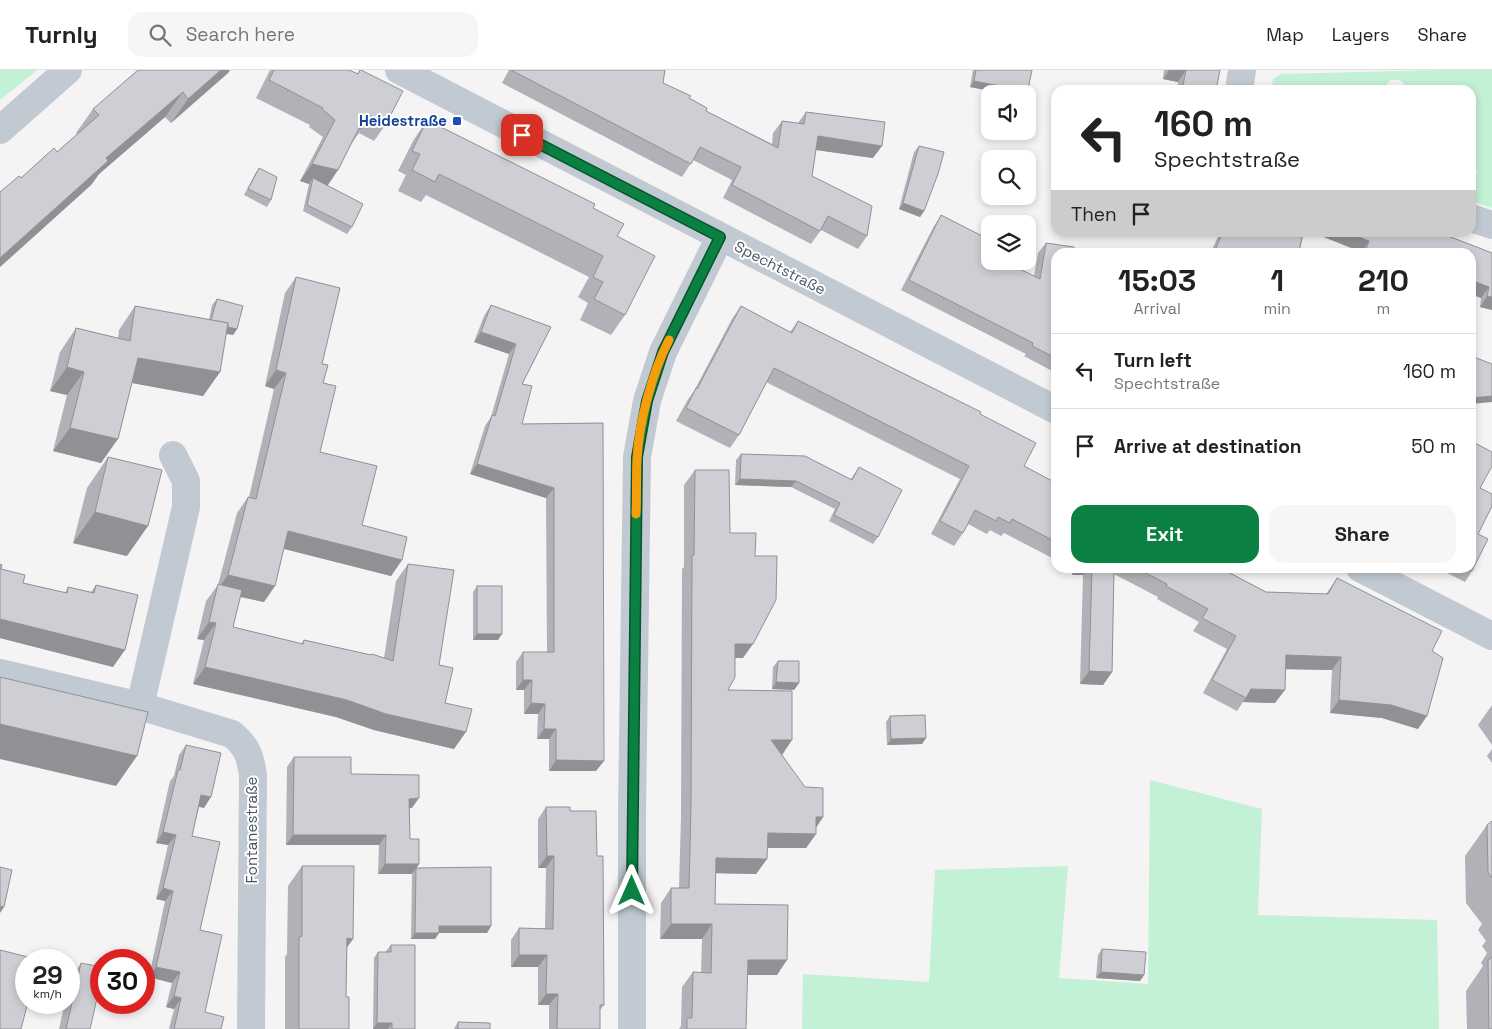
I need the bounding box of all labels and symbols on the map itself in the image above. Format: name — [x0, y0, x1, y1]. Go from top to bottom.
place label: Heidestraße — [359, 111, 447, 130]
pin — [501, 114, 543, 156]
marker: Heidestraße — [451, 115, 463, 127]
street label: Spechtstraße — [732, 236, 829, 299]
street label: Fontanestraße — [242, 776, 261, 883]
position arrow — [605, 864, 657, 916]
speed limit sign: 30 — [90, 949, 155, 1014]

